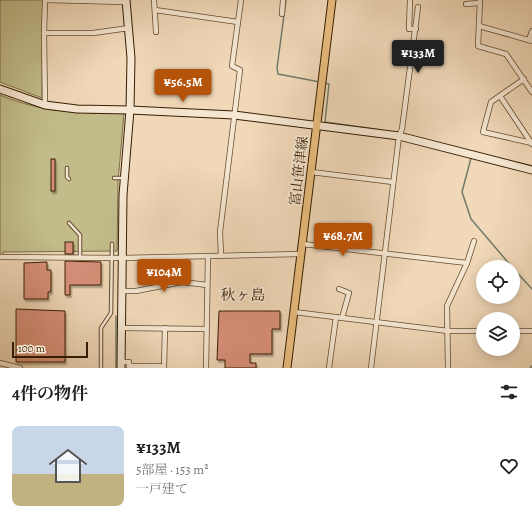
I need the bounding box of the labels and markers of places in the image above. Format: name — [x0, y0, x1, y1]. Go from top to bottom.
pin: ¥133M — [390, 40, 446, 74]
pin: ¥56.5M — [150, 69, 216, 103]
pin: ¥68.7M — [310, 223, 376, 257]
pin: ¥104M — [136, 259, 192, 293]

